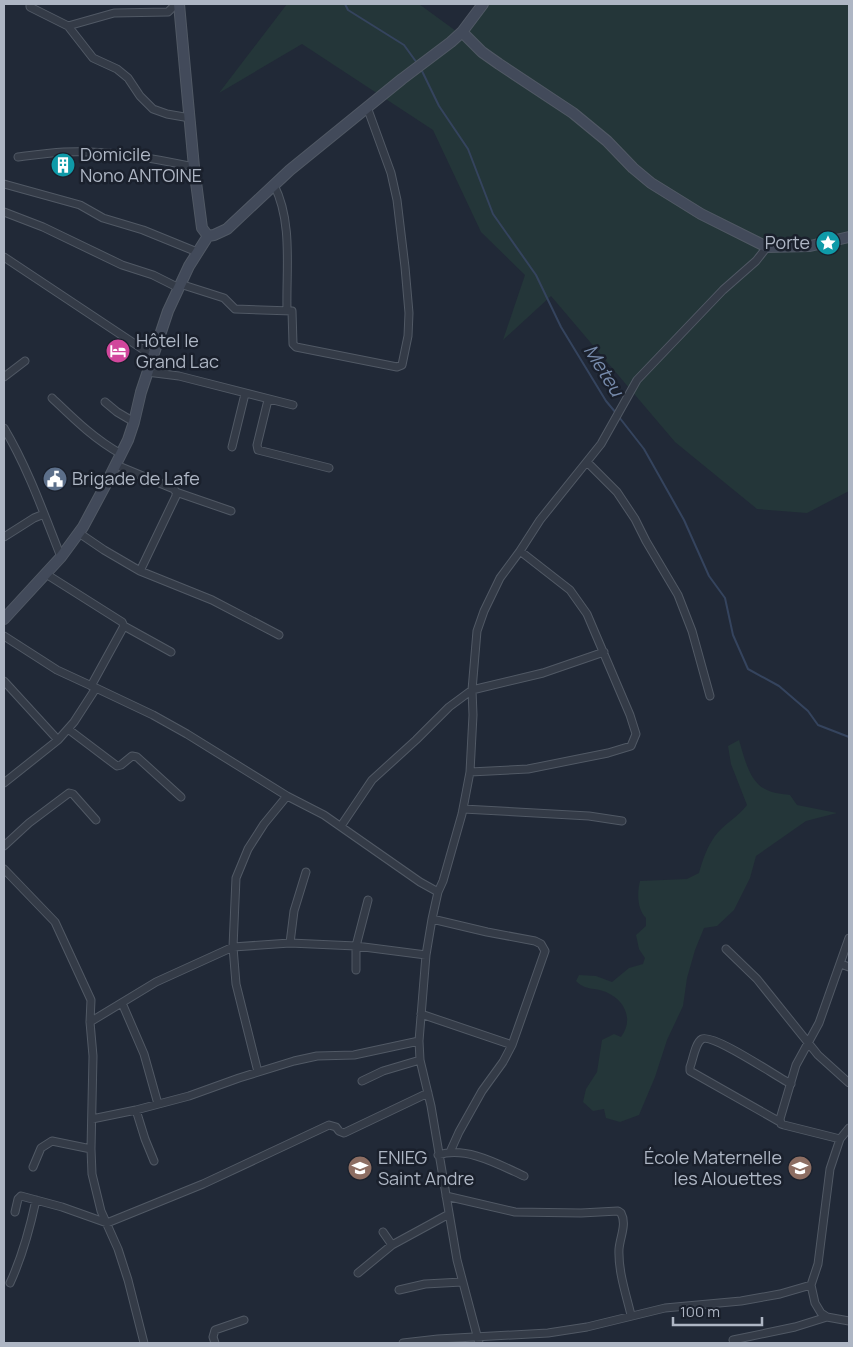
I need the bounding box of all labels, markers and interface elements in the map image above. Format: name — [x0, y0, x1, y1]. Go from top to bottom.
place label: Domicile Nono ANTOINE — [80, 142, 202, 187]
building icon: Domicile Nono ANTOINE — [50, 152, 76, 178]
place label: Porte — [765, 230, 810, 254]
place icon: Porte — [815, 230, 841, 256]
place label: Hôtel le Grand Lac — [136, 328, 219, 373]
hotel icon: Hôtel le Grand Lac — [105, 338, 131, 364]
water label: Meteu — [578, 339, 631, 402]
public building icon: Brigade de Lafe — [42, 466, 68, 492]
place label: Brigade de Lafe — [72, 466, 200, 490]
place label: ENIEG Saint Andre — [378, 1145, 474, 1190]
place label: École Maternelle les Alouettes — [644, 1145, 782, 1190]
school or university icon: ENIEG Saint Andre — [347, 1155, 373, 1181]
school or university icon: École Maternelle les Alouettes — [787, 1155, 813, 1181]
scale bar — [673, 1294, 762, 1326]
text: 100 m — [680, 1301, 720, 1322]

